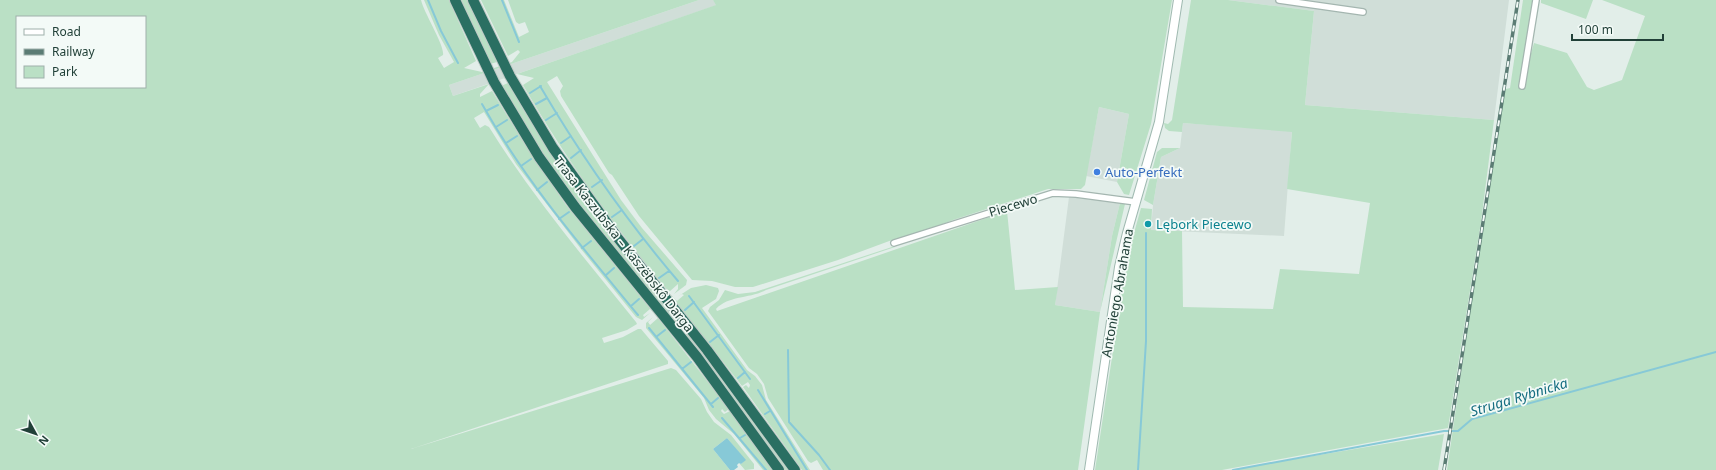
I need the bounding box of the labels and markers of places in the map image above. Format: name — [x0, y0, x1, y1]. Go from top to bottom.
place label: Auto-Perfekt — [1105, 163, 1182, 181]
marker: Auto-Perfekt — [1092, 167, 1102, 177]
place label: Lębork Piecewo — [1156, 215, 1252, 233]
marker: Lębork Piecewo — [1143, 219, 1153, 229]

